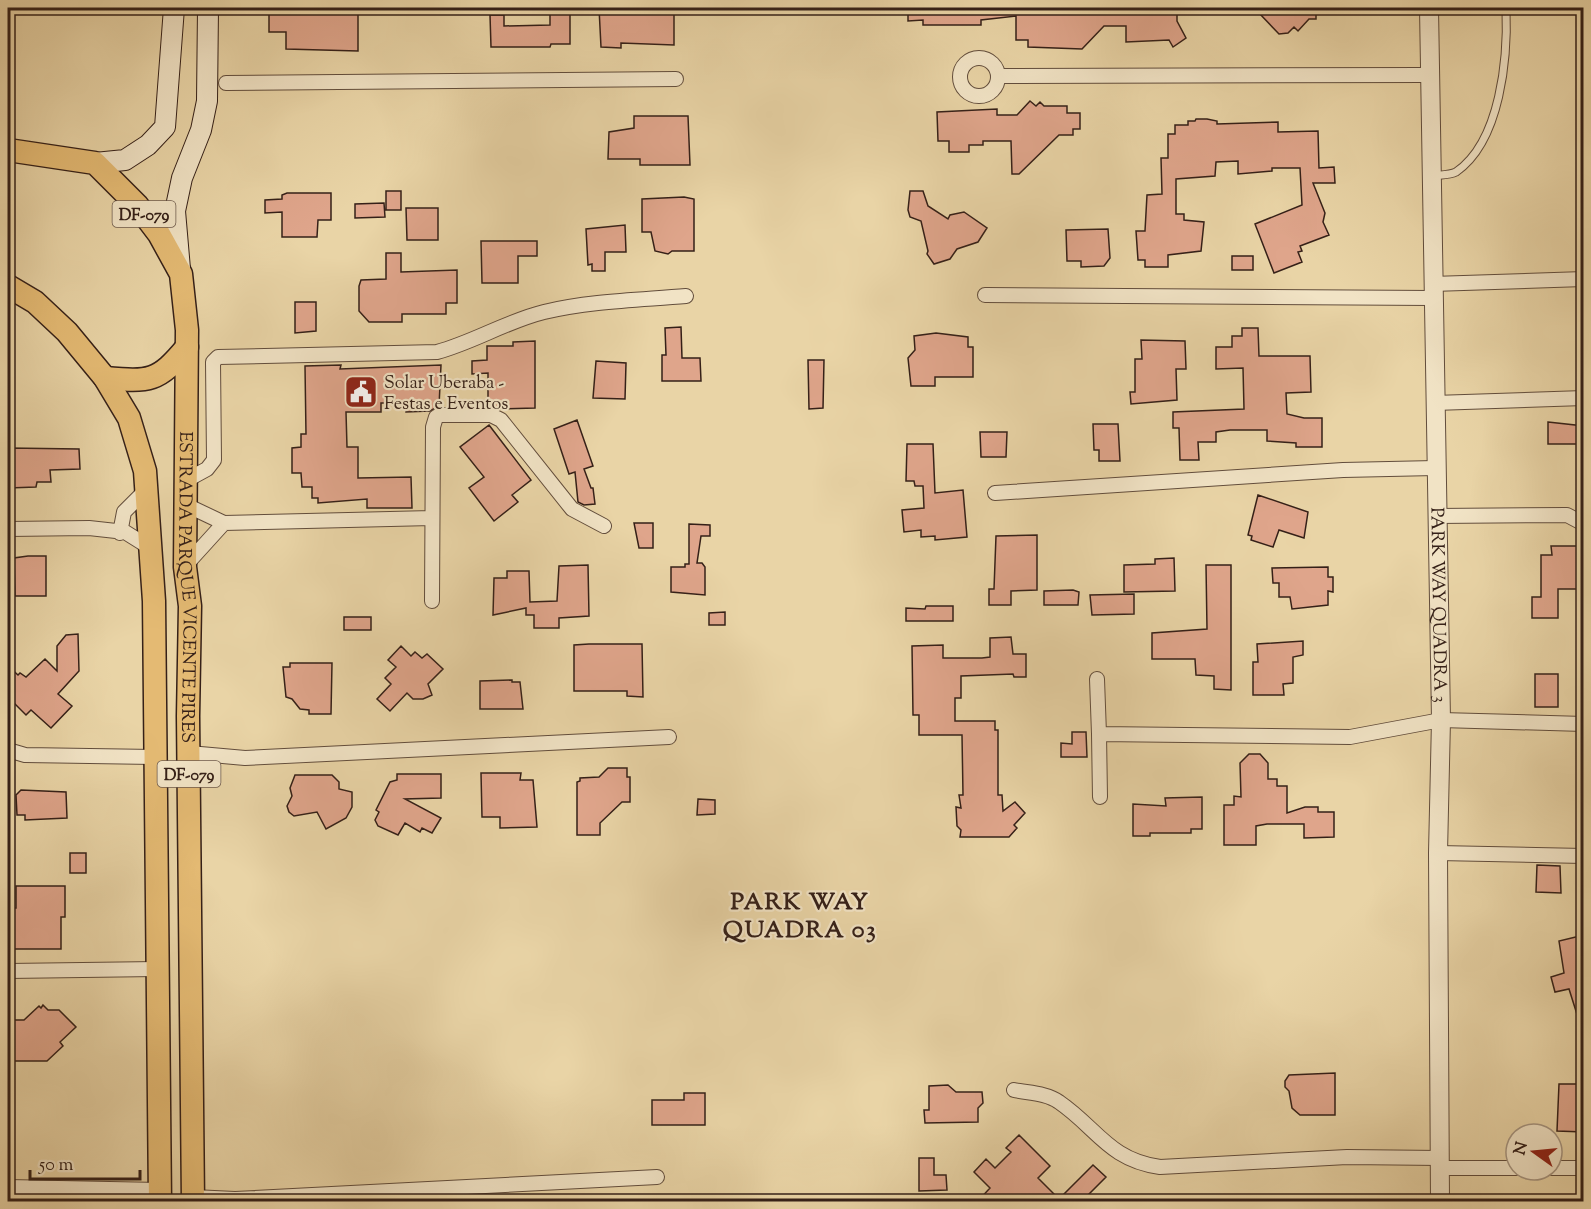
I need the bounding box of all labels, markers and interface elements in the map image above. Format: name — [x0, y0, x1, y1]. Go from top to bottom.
road number: DF-079 — [112, 201, 176, 227]
place label: Solar Uberaba - Festas e Eventos — [384, 371, 508, 418]
public building icon: Solar Uberaba - Festas e Eventos — [343, 374, 379, 410]
street label: ESTRADA PARQUE VICENTE PIRES — [169, 431, 201, 743]
street label: PARK WAY QUADRA 3 — [1422, 507, 1452, 703]
road number: DF-079 — [158, 761, 220, 787]
district label: PARK WAY QUADRA 03 — [723, 886, 877, 948]
north arrow — [1504, 1122, 1564, 1182]
text: N — [1509, 1139, 1535, 1158]
scale bar — [30, 1143, 140, 1181]
text: 50 m — [38, 1153, 74, 1179]

